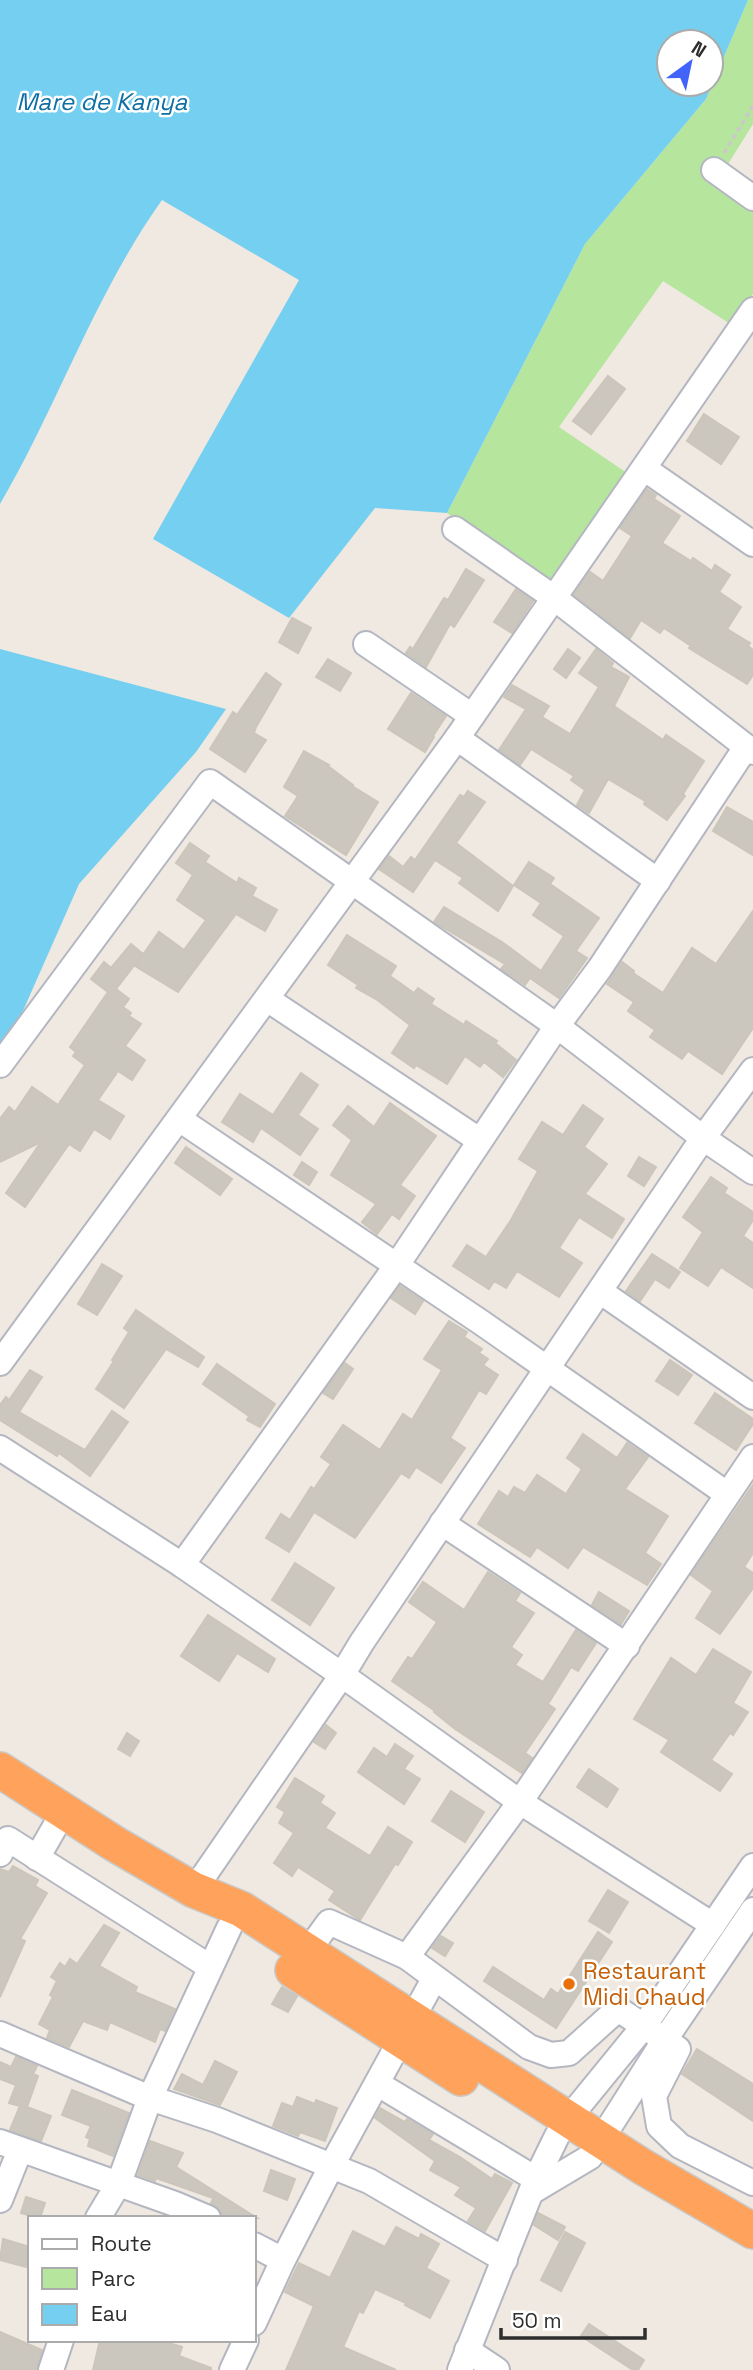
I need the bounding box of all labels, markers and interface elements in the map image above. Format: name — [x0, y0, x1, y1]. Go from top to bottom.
north arrow — [655, 28, 725, 98]
text: N — [687, 35, 711, 63]
water label: Mare de Kanya — [17, 86, 188, 117]
place label: Restaurant Midi Chaud — [583, 1956, 706, 2012]
marker: Restaurant Midi Chaud — [561, 1976, 577, 1992]
legend — [28, 2216, 256, 2342]
text: Route — [91, 2230, 152, 2257]
text: Parc — [91, 2265, 136, 2292]
scale bar — [501, 2296, 644, 2340]
text: Eau — [91, 2300, 128, 2327]
text: 50 m — [512, 2307, 562, 2334]

